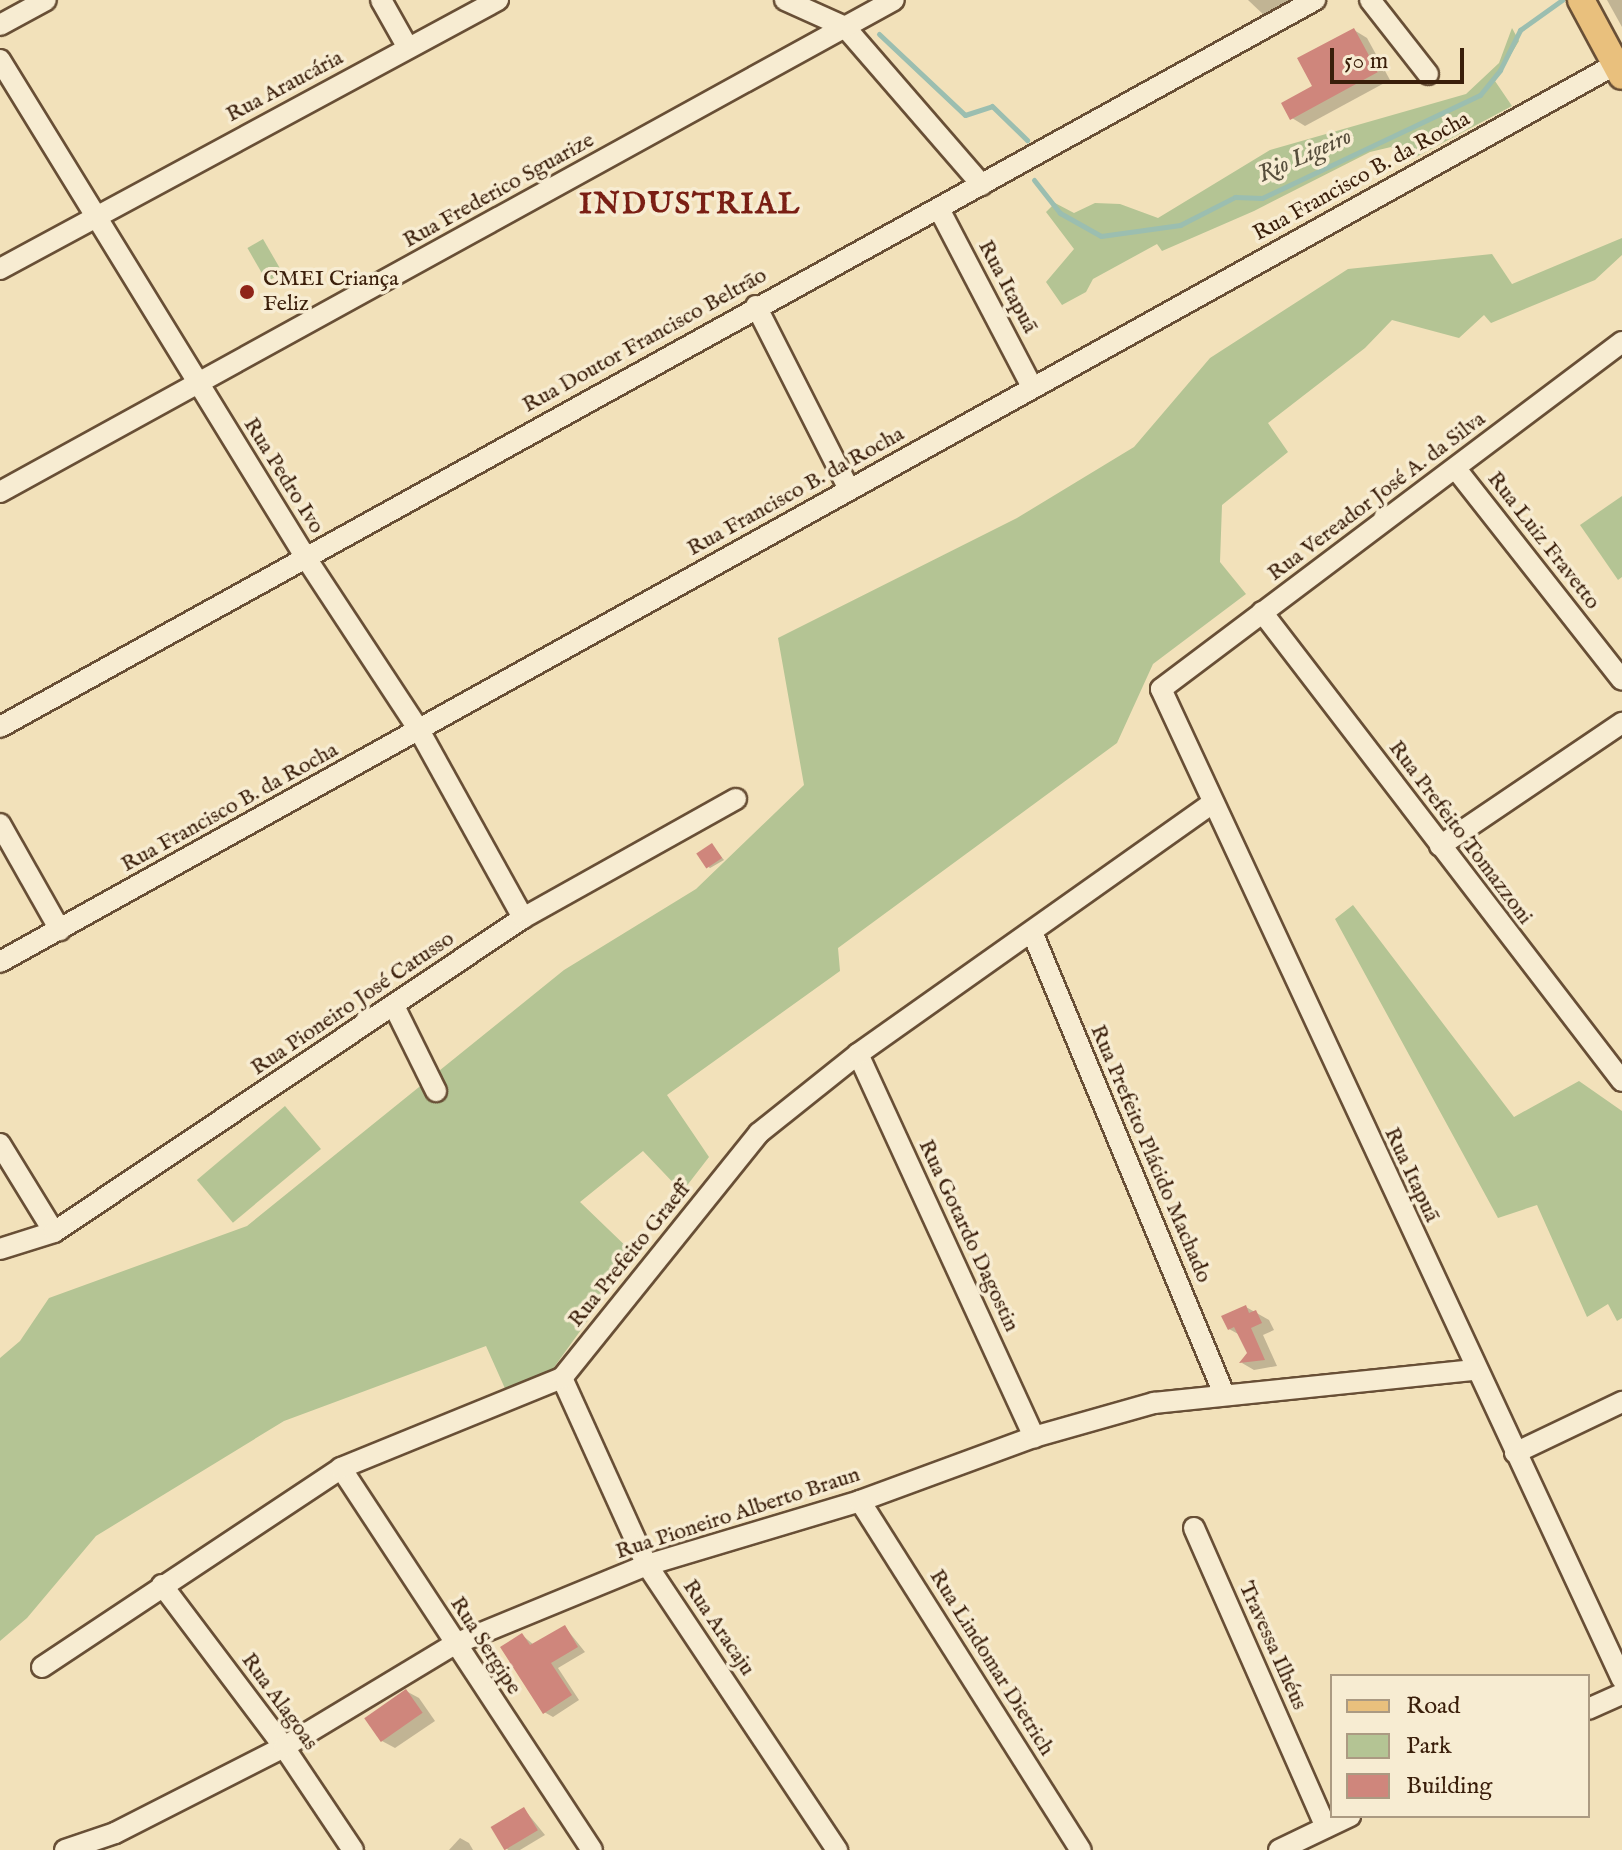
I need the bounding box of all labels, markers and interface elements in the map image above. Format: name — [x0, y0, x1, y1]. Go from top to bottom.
scale bar — [1334, 32, 1468, 82]
street label: Rua Araucária — [222, 45, 348, 129]
text: 50 m — [1344, 46, 1388, 77]
street label: Rua Francisco B. da Rocha — [1249, 106, 1475, 248]
water label: Rio Ligeiro — [1254, 123, 1356, 189]
street label: Rua Frederico Sguarize — [399, 127, 599, 255]
district label: INDUSTRIAL — [579, 187, 801, 223]
street label: Rua Itapuã — [972, 236, 1042, 338]
street label: Rua Doutor Francisco Beltrão — [518, 263, 772, 419]
place label: CMEI Criança Feliz — [263, 266, 399, 318]
marker: CMEI Criança Feliz — [238, 283, 256, 301]
street label: Rua Vereador José A. da Silva — [1263, 407, 1491, 587]
street label: Rua Pedro Ivo — [237, 413, 329, 539]
street label: Rua Francisco B. da Rocha — [683, 421, 909, 563]
street label: Rua Luiz Fravetto — [1481, 467, 1605, 615]
street label: Rua Prefeito Tomazzoni — [1382, 736, 1538, 930]
street label: Rua Francisco B. da Rocha — [117, 737, 343, 879]
street label: Rua Pioneiro José Catusso — [246, 926, 460, 1082]
street label: Rua Prefeito Plácido Machado — [1084, 1021, 1216, 1287]
street label: Rua Itapuã — [1378, 1123, 1444, 1227]
street label: Rua Gotardo Dagostin — [912, 1136, 1024, 1336]
street label: Rua Prefeito Graeff — [563, 1177, 697, 1333]
street label: Rua Pioneiro Alberto Braun — [613, 1462, 863, 1566]
street label: Rua Lindomar Dietrich — [923, 1565, 1059, 1761]
street label: Rua Aracaju — [676, 1575, 760, 1681]
street label: Travessa Ilhéus — [1232, 1578, 1312, 1714]
street label: Rua Sergipe — [444, 1592, 526, 1700]
street label: Rua Alagoas — [235, 1648, 323, 1756]
legend — [1330, 1674, 1590, 1818]
text: Road — [1406, 1691, 1460, 1722]
text: Park — [1406, 1731, 1452, 1762]
text: Building — [1406, 1771, 1492, 1802]

